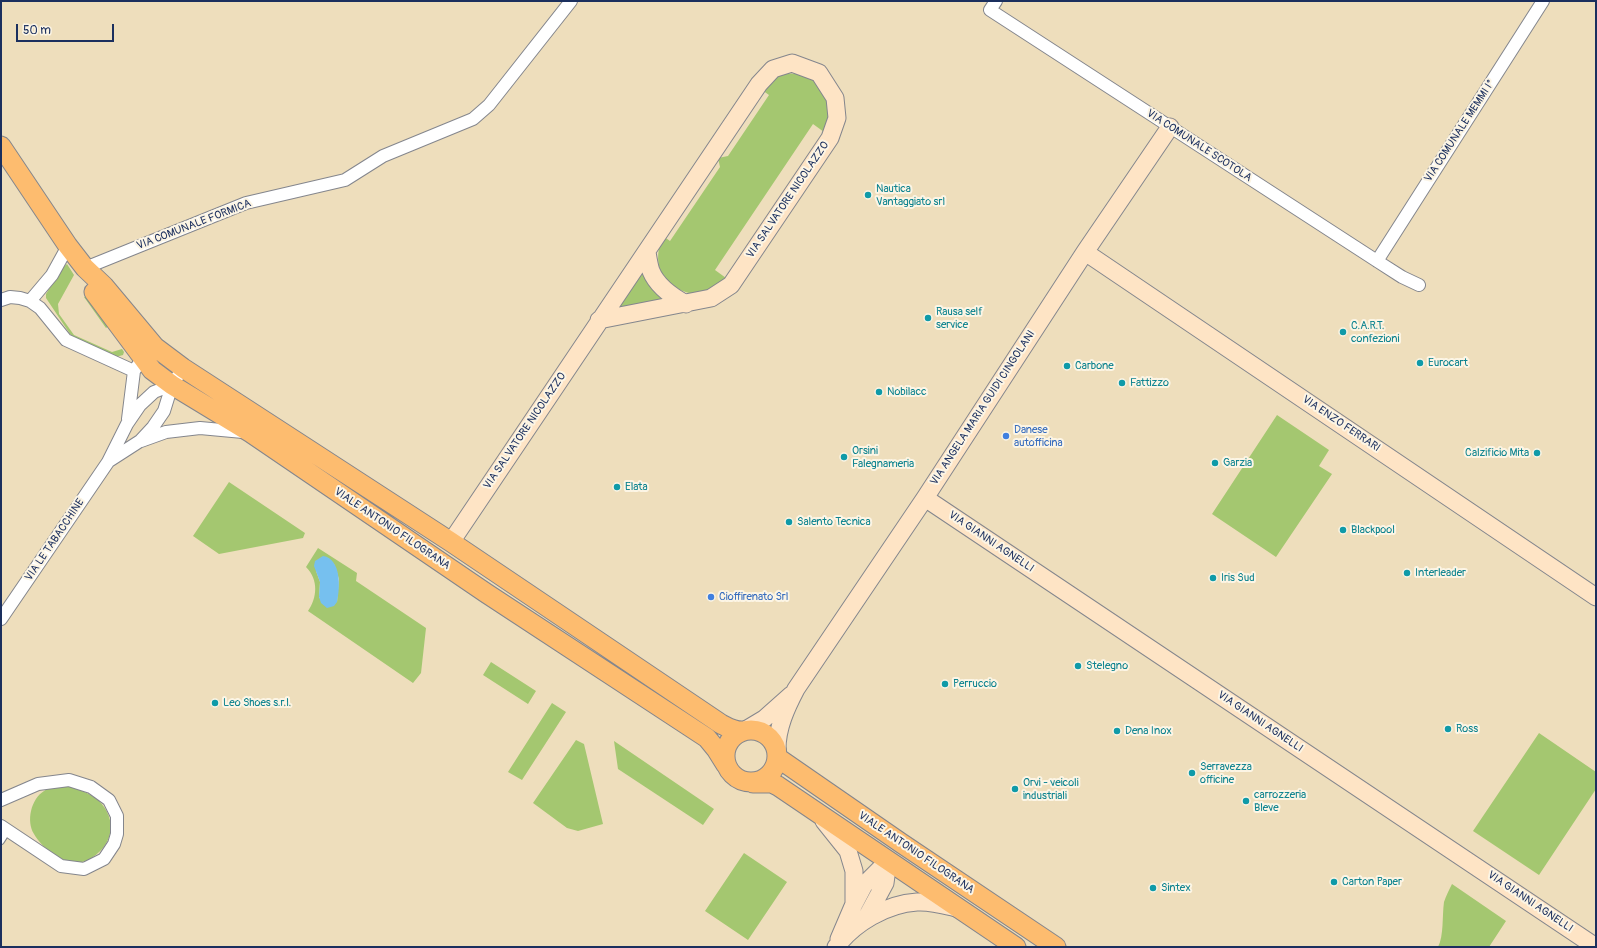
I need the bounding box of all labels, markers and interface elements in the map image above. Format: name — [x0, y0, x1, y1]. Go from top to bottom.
scale bar — [18, 16, 116, 42]
text: 50 m — [23, 23, 51, 38]
street label: VIA COMUNALE MEMMI I° — [1422, 77, 1498, 185]
street label: VIA COMUNALE SCOTOLA — [1144, 107, 1254, 185]
street label: VIA SALVATORE NICOLAZZO — [744, 139, 832, 261]
place label: Nautica Vantaggiato srl — [876, 182, 945, 208]
marker: Nautica Vantaggiato srl — [863, 190, 873, 200]
street label: VIA COMUNALE FORMICA — [135, 197, 253, 253]
place label: Rausa self service — [936, 305, 983, 331]
marker: Rausa self service — [923, 313, 933, 323]
place label: C.A.R.T. confezioni — [1351, 319, 1400, 345]
marker: C.A.R.T. confezioni — [1338, 327, 1348, 337]
street label: VIA ANGELA MARIA GUIDI CINGOLANI — [928, 328, 1038, 488]
place label: Eurocart — [1428, 356, 1468, 370]
marker: Eurocart — [1415, 358, 1425, 368]
place label: Carbone — [1075, 359, 1114, 373]
marker: Carbone — [1062, 361, 1072, 371]
street label: VIA SALVATORE NICOLAZZO — [481, 370, 569, 492]
place label: Fattizzo — [1130, 376, 1169, 390]
marker: Fattizzo — [1117, 378, 1127, 388]
place label: Nobilacc — [887, 385, 927, 399]
marker: Nobilacc — [874, 387, 884, 397]
street label: VIA ENZO FERRARI — [1300, 393, 1382, 455]
place label: Danese autofficina — [1014, 423, 1063, 449]
marker: Danese autofficina — [1001, 431, 1011, 441]
place label: Orsini Falegnameria — [852, 444, 914, 470]
place label: Calzificio Mita — [1465, 446, 1529, 460]
marker: Calzificio Mita — [1532, 448, 1542, 458]
marker: Orsini Falegnameria — [839, 452, 849, 462]
place label: Garzia — [1223, 456, 1252, 470]
marker: Garzia — [1210, 458, 1220, 468]
place label: Elata — [625, 480, 648, 494]
marker: Elata — [612, 482, 622, 492]
street label: VIALE ANTONIO FILOGRANA — [332, 485, 452, 573]
street label: VIA LE TABACCHINE — [23, 496, 87, 584]
street label: VIA GIANNI AGNELLI — [946, 509, 1036, 575]
place label: Salento Tecnica — [797, 515, 871, 529]
marker: Salento Tecnica — [784, 517, 794, 527]
place label: Blackpool — [1351, 523, 1395, 537]
marker: Blackpool — [1338, 525, 1348, 535]
place label: Interleader — [1415, 566, 1466, 580]
marker: Interleader — [1402, 568, 1412, 578]
place label: Iris Sud — [1221, 571, 1255, 585]
marker: Iris Sud — [1208, 573, 1218, 583]
place label: Cioffirenato Srl — [719, 590, 788, 604]
marker: Cioffirenato Srl — [706, 592, 716, 602]
place label: Stelegno — [1086, 659, 1128, 673]
marker: Stelegno — [1073, 661, 1083, 671]
place label: Perruccio — [953, 677, 997, 691]
marker: Perruccio — [940, 679, 950, 689]
street label: VIA GIANNI AGNELLI — [1215, 689, 1305, 755]
place label: Leo Shoes s.r.l. — [223, 696, 291, 710]
marker: Leo Shoes s.r.l. — [210, 698, 220, 708]
place label: Ross — [1456, 722, 1478, 736]
place label: Dena Inox — [1125, 724, 1172, 738]
marker: Ross — [1443, 724, 1453, 734]
marker: Dena Inox — [1112, 726, 1122, 736]
place label: Serravezza officine — [1200, 760, 1252, 786]
marker: Serravezza officine — [1187, 768, 1197, 778]
place label: Orvi - veicoli industriali — [1023, 776, 1079, 802]
marker: Orvi - veicoli industriali — [1010, 784, 1020, 794]
place label: carrozzeria Bleve — [1254, 788, 1306, 814]
marker: carrozzeria Bleve — [1241, 796, 1251, 806]
street label: VIALE ANTONIO FILOGRANA — [856, 809, 976, 897]
street label: VIA GIANNI AGNELLI — [1485, 869, 1575, 935]
place label: Carton Paper — [1342, 875, 1402, 889]
marker: Carton Paper — [1329, 877, 1339, 887]
place label: Sintex — [1161, 881, 1191, 895]
marker: Sintex — [1148, 883, 1158, 893]

